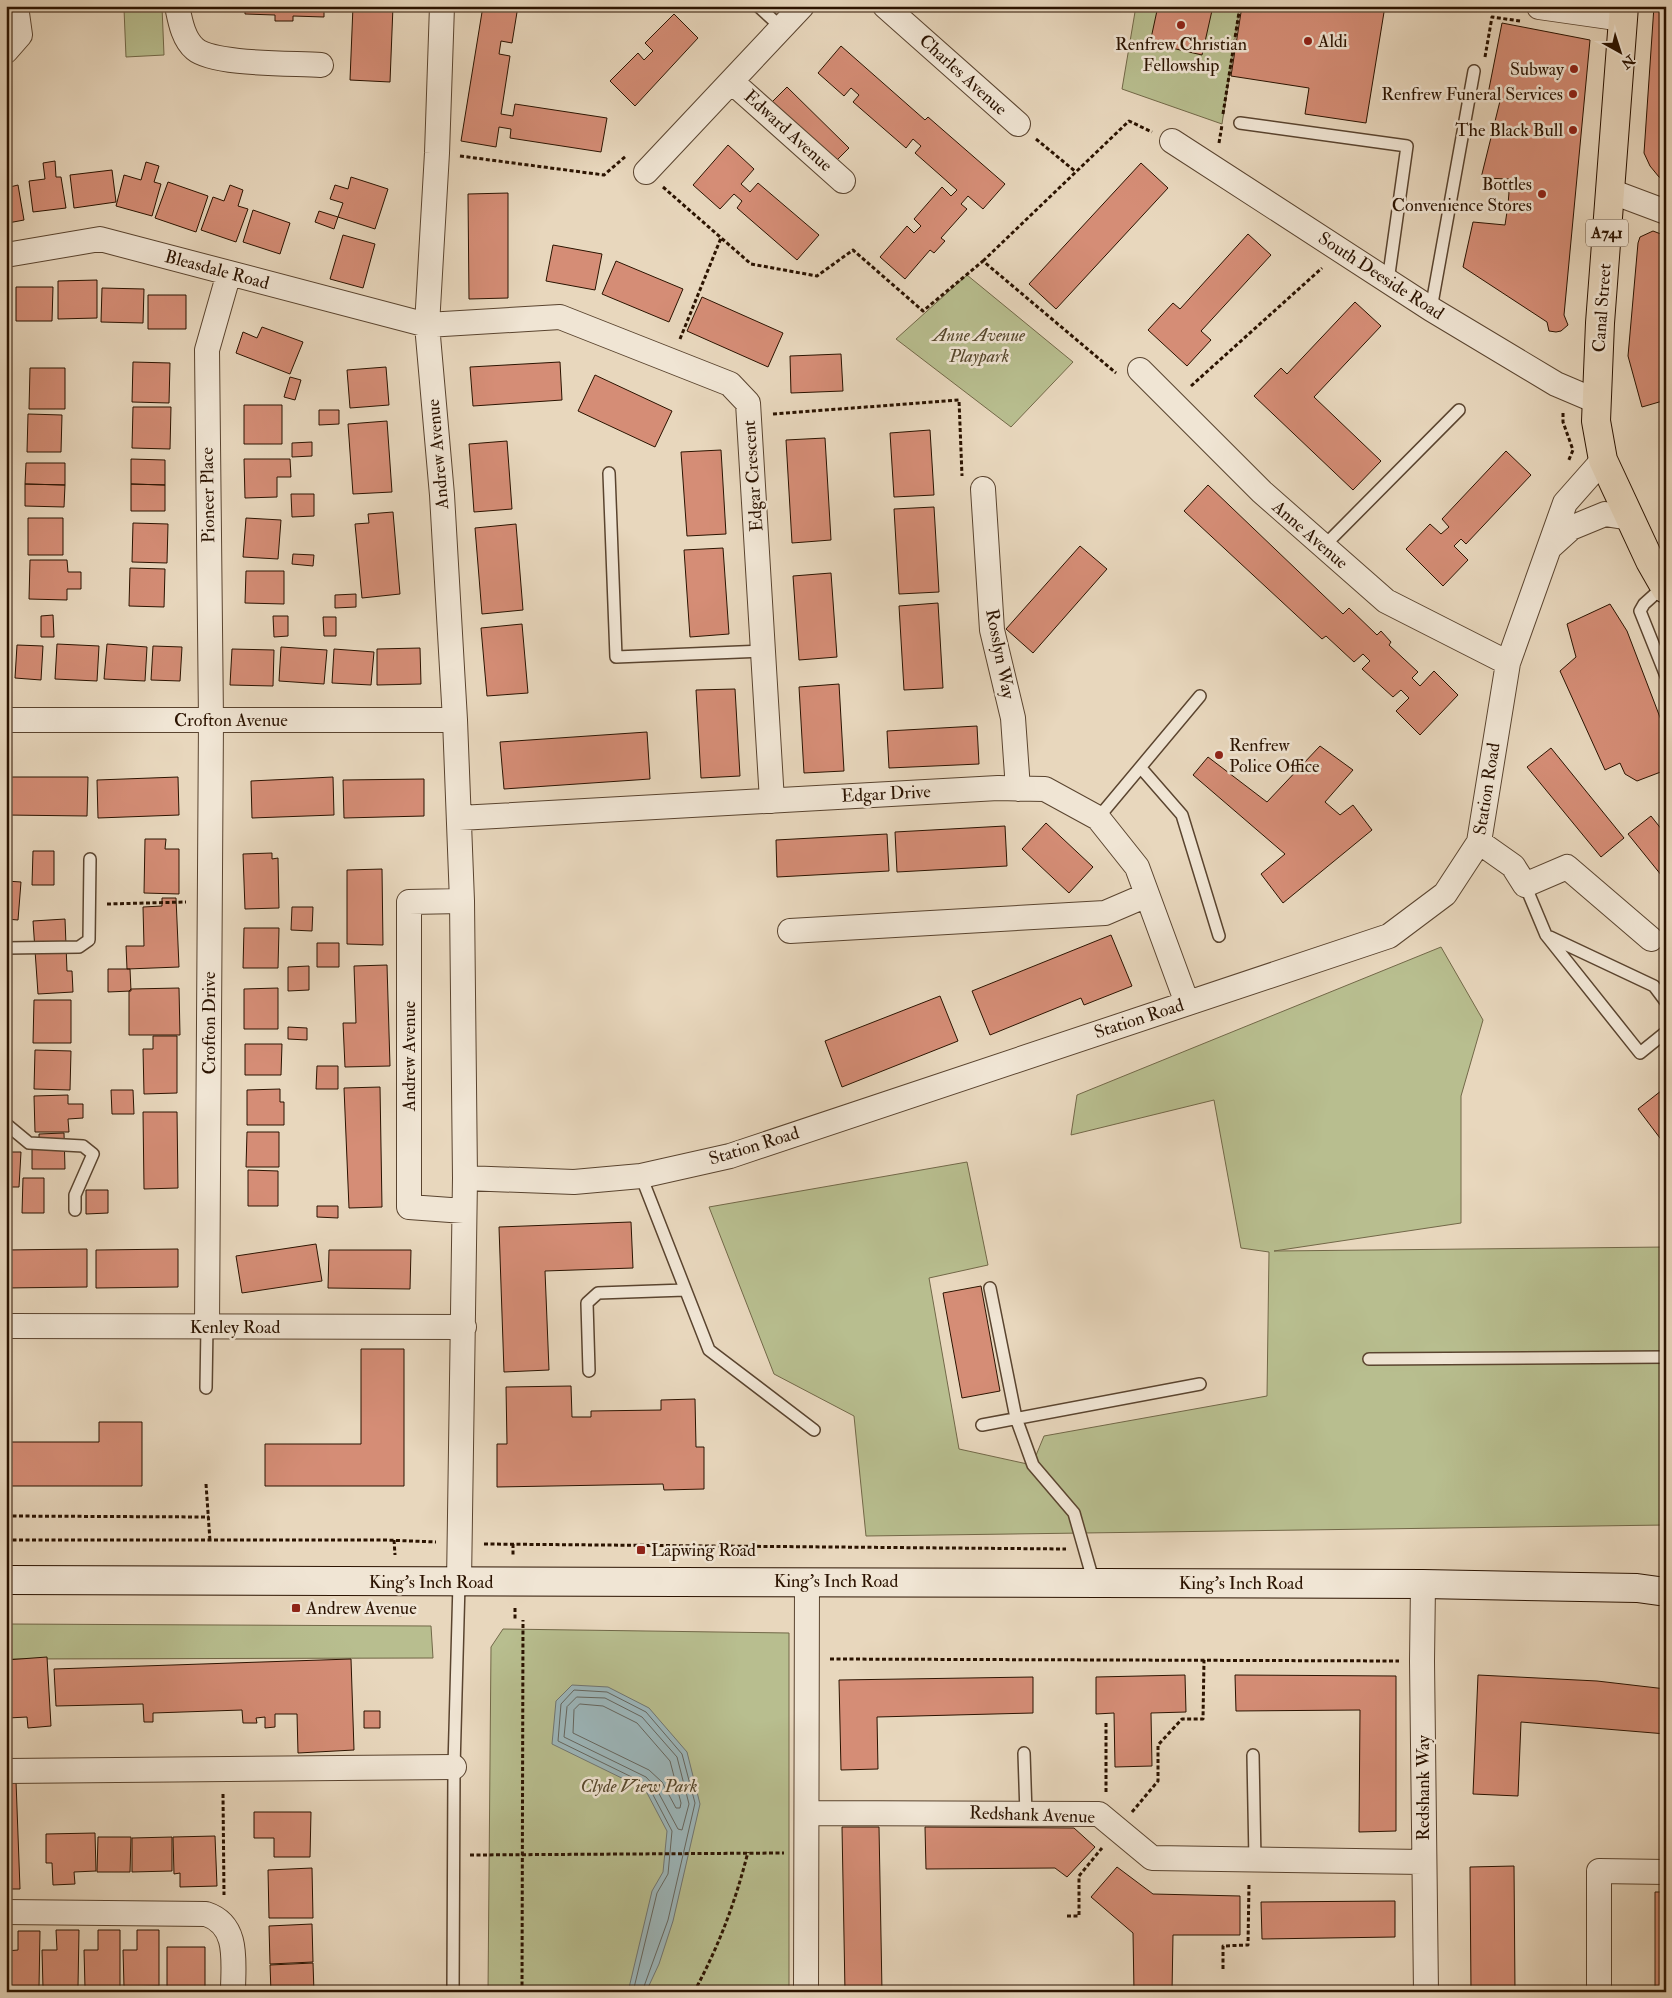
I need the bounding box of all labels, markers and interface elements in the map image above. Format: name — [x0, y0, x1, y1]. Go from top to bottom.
marker: Renfrew Christian Fellowship — [1175, 19, 1187, 31]
north arrow — [1594, 28, 1644, 78]
street label: Charles Avenue — [914, 29, 1012, 121]
place label: Aldi — [1317, 30, 1348, 53]
place label: Renfrew Christian Fellowship — [1115, 33, 1247, 77]
marker: Aldi — [1302, 35, 1314, 47]
text: N — [1617, 51, 1639, 73]
place label: Subway — [1510, 58, 1565, 81]
marker: Subway — [1568, 63, 1580, 75]
place label: Renfrew Funeral Services — [1381, 83, 1563, 106]
street label: Edward Avenue — [739, 85, 837, 177]
marker: Renfrew Funeral Services — [1567, 88, 1579, 100]
place label: The Black Bull — [1455, 119, 1563, 142]
marker: The Black Bull — [1567, 124, 1579, 136]
place label: Bottles Convenience Stores — [1392, 173, 1532, 217]
marker: Bottles Convenience Stores — [1536, 188, 1548, 200]
road number: A741 — [1586, 220, 1628, 247]
street label: South Deeside Road — [1314, 227, 1448, 325]
street label: Bleasdale Road — [162, 245, 272, 295]
street label: Canal Street — [1587, 263, 1617, 353]
park label: Anne Avenue Playpark — [931, 324, 1026, 368]
street label: Andrew Avenue — [422, 397, 454, 511]
street label: Edgar Crescent — [738, 419, 768, 533]
street label: Pioneer Place — [196, 446, 220, 543]
street label: Anne Avenue — [1266, 495, 1353, 575]
street label: Rosslyn Way — [980, 607, 1020, 702]
street label: Crofton Avenue — [174, 709, 288, 732]
place label: Renfrew Police Office — [1229, 734, 1320, 778]
street label: Station Road — [1468, 741, 1506, 837]
marker: Renfrew Police Office — [1213, 749, 1225, 761]
street label: Edgar Drive — [841, 780, 932, 808]
street label: Crofton Drive — [198, 971, 221, 1074]
street label: Station Road — [1091, 994, 1187, 1044]
street label: Andrew Avenue — [398, 1000, 421, 1112]
street label: Station Road — [706, 1121, 802, 1171]
street label: Kenley Road — [190, 1316, 280, 1339]
place label: Lapwing Road — [651, 1539, 756, 1562]
marker: Lapwing Road — [635, 1544, 647, 1556]
street label: King's Inch Road — [774, 1570, 898, 1593]
street label: King's Inch Road — [369, 1571, 493, 1594]
street label: King's Inch Road — [1179, 1572, 1303, 1595]
place label: Andrew Avenue — [305, 1597, 417, 1620]
marker: Andrew Avenue — [290, 1602, 302, 1614]
street label: Redshank Way — [1412, 1734, 1435, 1841]
park label: Clyde View Park — [580, 1775, 698, 1798]
street label: Redshank Avenue — [969, 1801, 1096, 1829]

